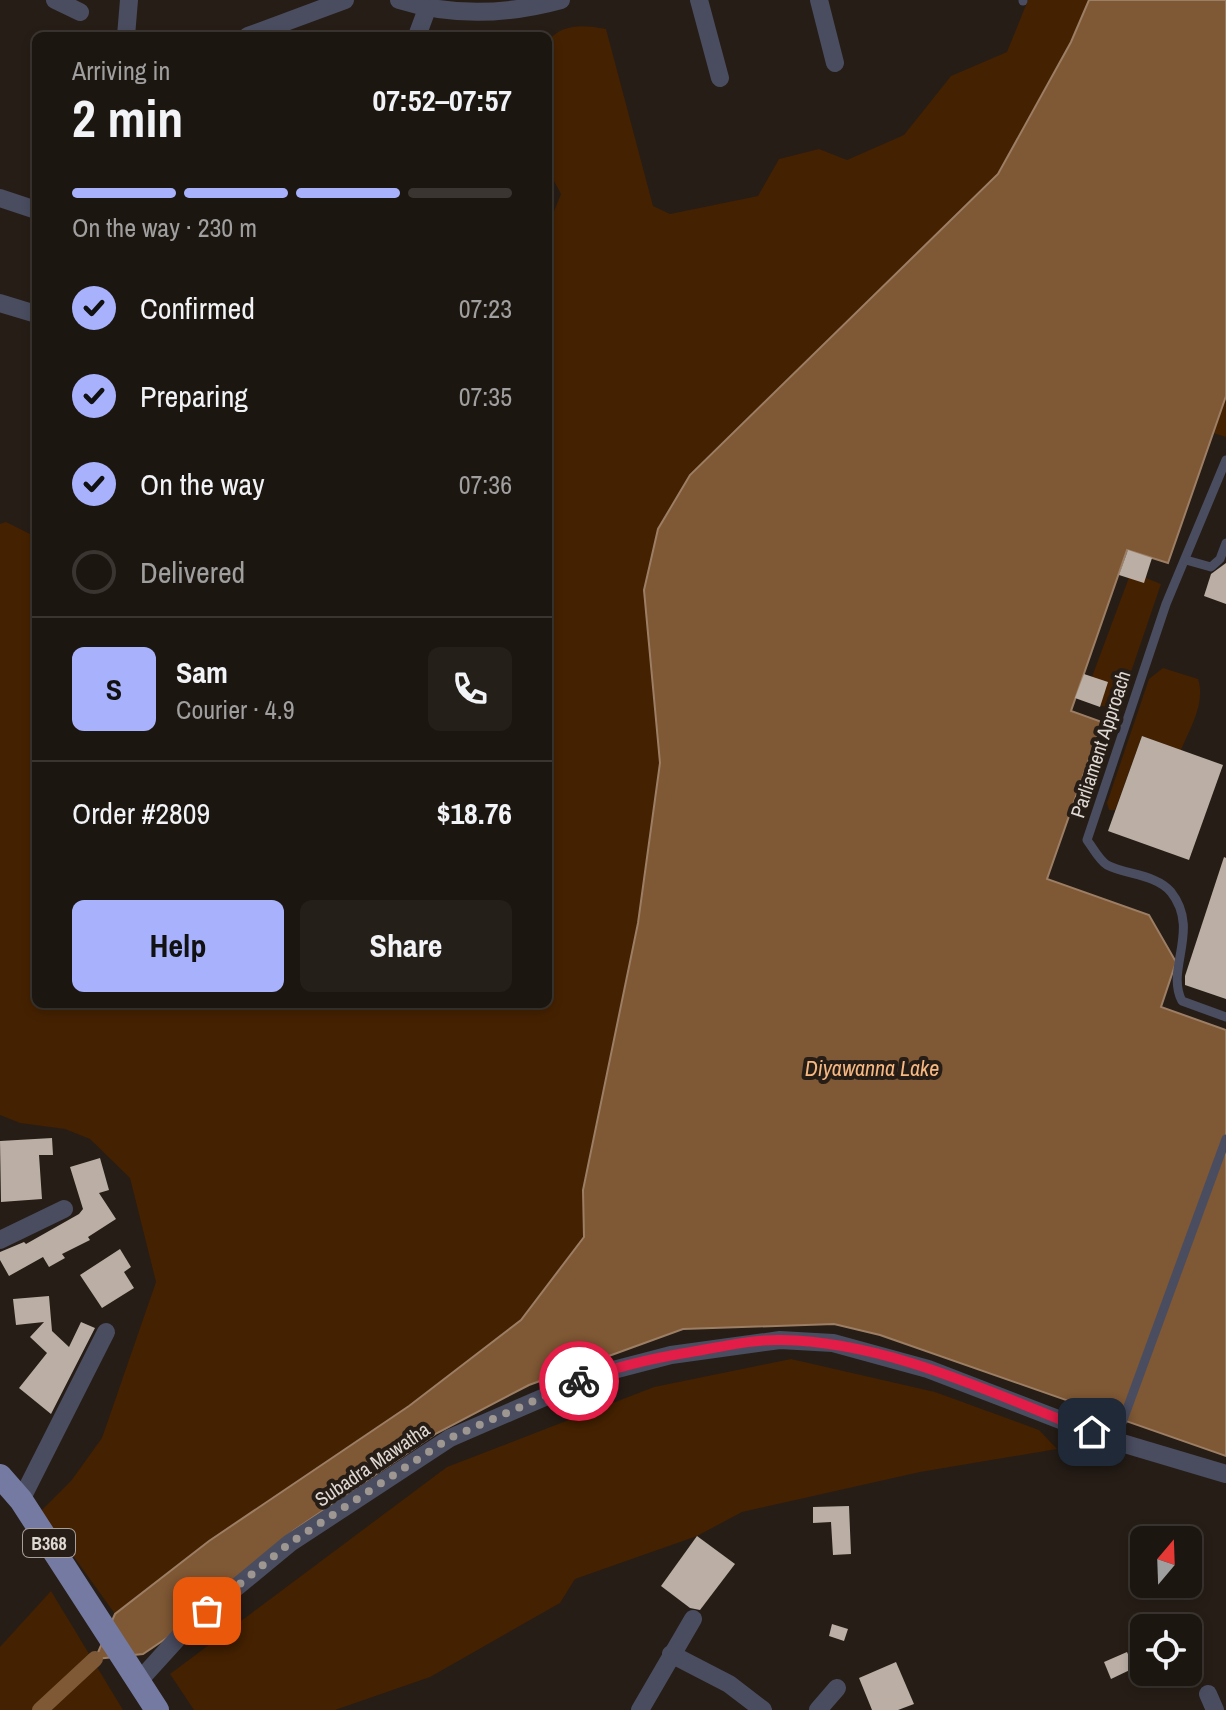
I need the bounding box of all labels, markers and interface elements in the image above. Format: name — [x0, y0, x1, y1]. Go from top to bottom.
text: Arriving in — [72, 53, 170, 88]
text: 07:52–07:57 — [373, 80, 512, 120]
text: 2 min — [72, 83, 183, 153]
text: On the way · 230 m — [72, 210, 257, 245]
icon: check — [72, 286, 116, 330]
text: Confirmed — [140, 288, 255, 328]
text: 07:23 — [459, 291, 512, 326]
icon: check — [72, 374, 116, 418]
text: Preparing — [140, 376, 248, 416]
text: 07:35 — [459, 379, 512, 414]
icon: check — [72, 462, 116, 506]
text: On the way — [140, 464, 264, 504]
text: 07:36 — [459, 467, 512, 502]
text: Delivered — [140, 552, 245, 592]
button: phone — [428, 647, 512, 731]
text: Sam — [176, 652, 228, 692]
street label: Parliament Approach — [1063, 667, 1137, 821]
text: S — [106, 669, 122, 709]
text: Courier · 4.9 — [176, 692, 295, 727]
text: Order #2809 — [72, 793, 210, 833]
text: $18.76 — [437, 793, 512, 833]
button: Help — [72, 900, 284, 992]
button: Share — [300, 900, 512, 992]
water label: Diyawanna Lake — [805, 1053, 939, 1083]
courier — [539, 1341, 619, 1421]
icon: bike — [557, 1359, 601, 1403]
pin — [1058, 1398, 1126, 1466]
icon: home — [1070, 1410, 1114, 1454]
street label: Subadra Mawatha — [309, 1416, 435, 1512]
north arrow — [1130, 1526, 1202, 1598]
map controls — [1130, 1526, 1202, 1686]
road number: B368 — [23, 1529, 75, 1557]
pin — [173, 1577, 241, 1645]
icon: bag — [185, 1589, 229, 1633]
button: locate — [1130, 1614, 1202, 1686]

